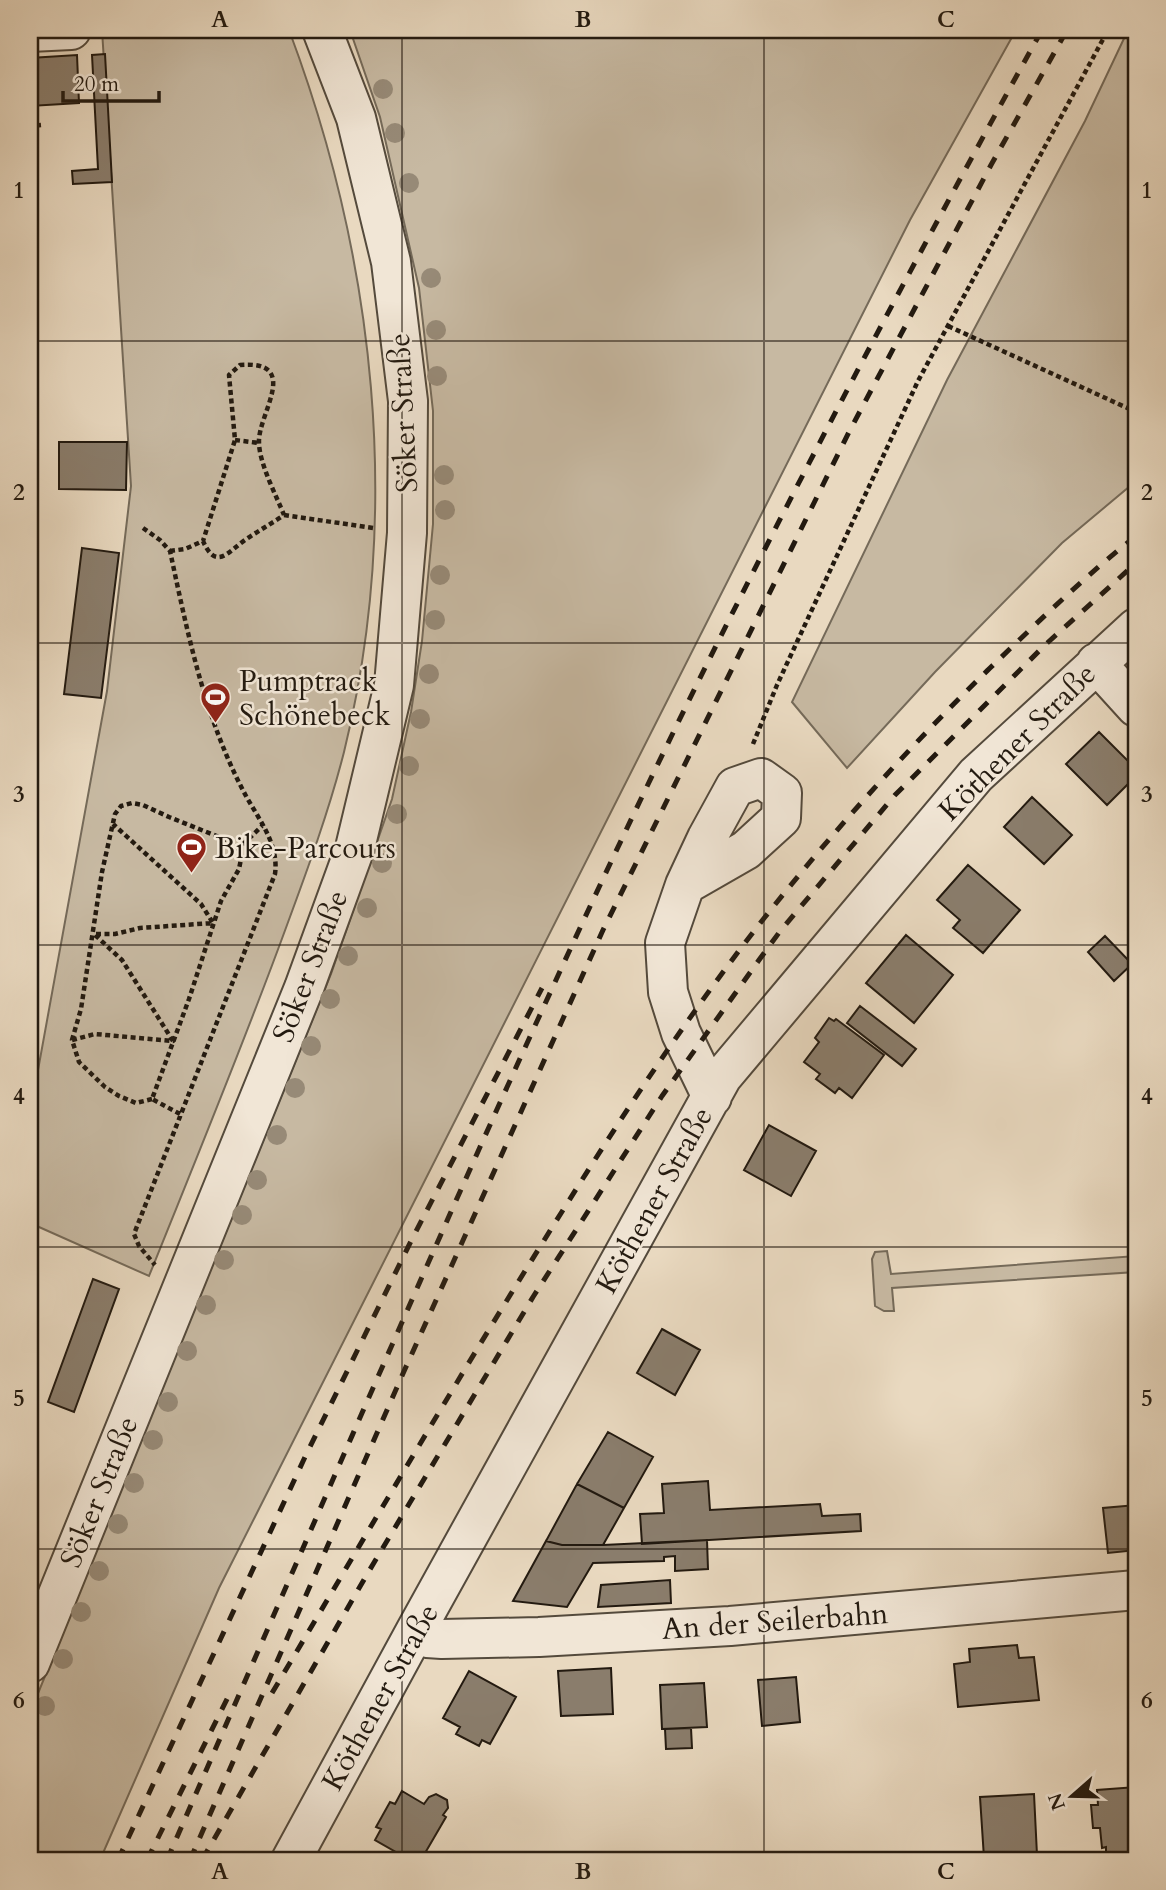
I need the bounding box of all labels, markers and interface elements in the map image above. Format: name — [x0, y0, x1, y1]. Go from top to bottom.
text: A — [211, 4, 229, 35]
text: B — [575, 4, 591, 35]
text: C — [937, 4, 955, 35]
scale bar — [63, 60, 159, 104]
text: 20 m — [74, 70, 119, 99]
text: 1 — [13, 175, 25, 206]
text: 1 — [1141, 175, 1153, 206]
street label: Söker Straße — [379, 332, 428, 494]
text: 2 — [13, 477, 25, 508]
text: 2 — [1141, 477, 1153, 508]
street label: Köthener Straße — [929, 654, 1105, 830]
place label: Pumptrack Schönebeck — [239, 661, 391, 736]
sports icon: Pumptrack Schönebeck — [199, 681, 233, 725]
text: 3 — [13, 779, 25, 810]
text: 3 — [1141, 779, 1153, 810]
place label: Bike-Parcours — [215, 828, 396, 869]
sports icon: Bike-Parcours — [175, 831, 209, 875]
street label: Söker Straße — [263, 884, 358, 1048]
text: 4 — [13, 1081, 25, 1112]
text: 4 — [1141, 1081, 1153, 1112]
street label: Köthener Straße — [586, 1099, 723, 1301]
text: 5 — [13, 1383, 25, 1414]
text: 5 — [1141, 1383, 1153, 1414]
street label: Söker Straße — [51, 1410, 148, 1574]
street label: An der Seilerbahn — [660, 1593, 890, 1650]
street label: Köthener Straße — [312, 1596, 449, 1798]
text: 6 — [13, 1685, 25, 1716]
text: 6 — [1141, 1685, 1153, 1716]
north arrow — [1036, 1760, 1106, 1830]
text: N — [1042, 1789, 1072, 1814]
text: A — [211, 1856, 229, 1887]
text: B — [575, 1856, 591, 1887]
text: C — [937, 1856, 955, 1887]

